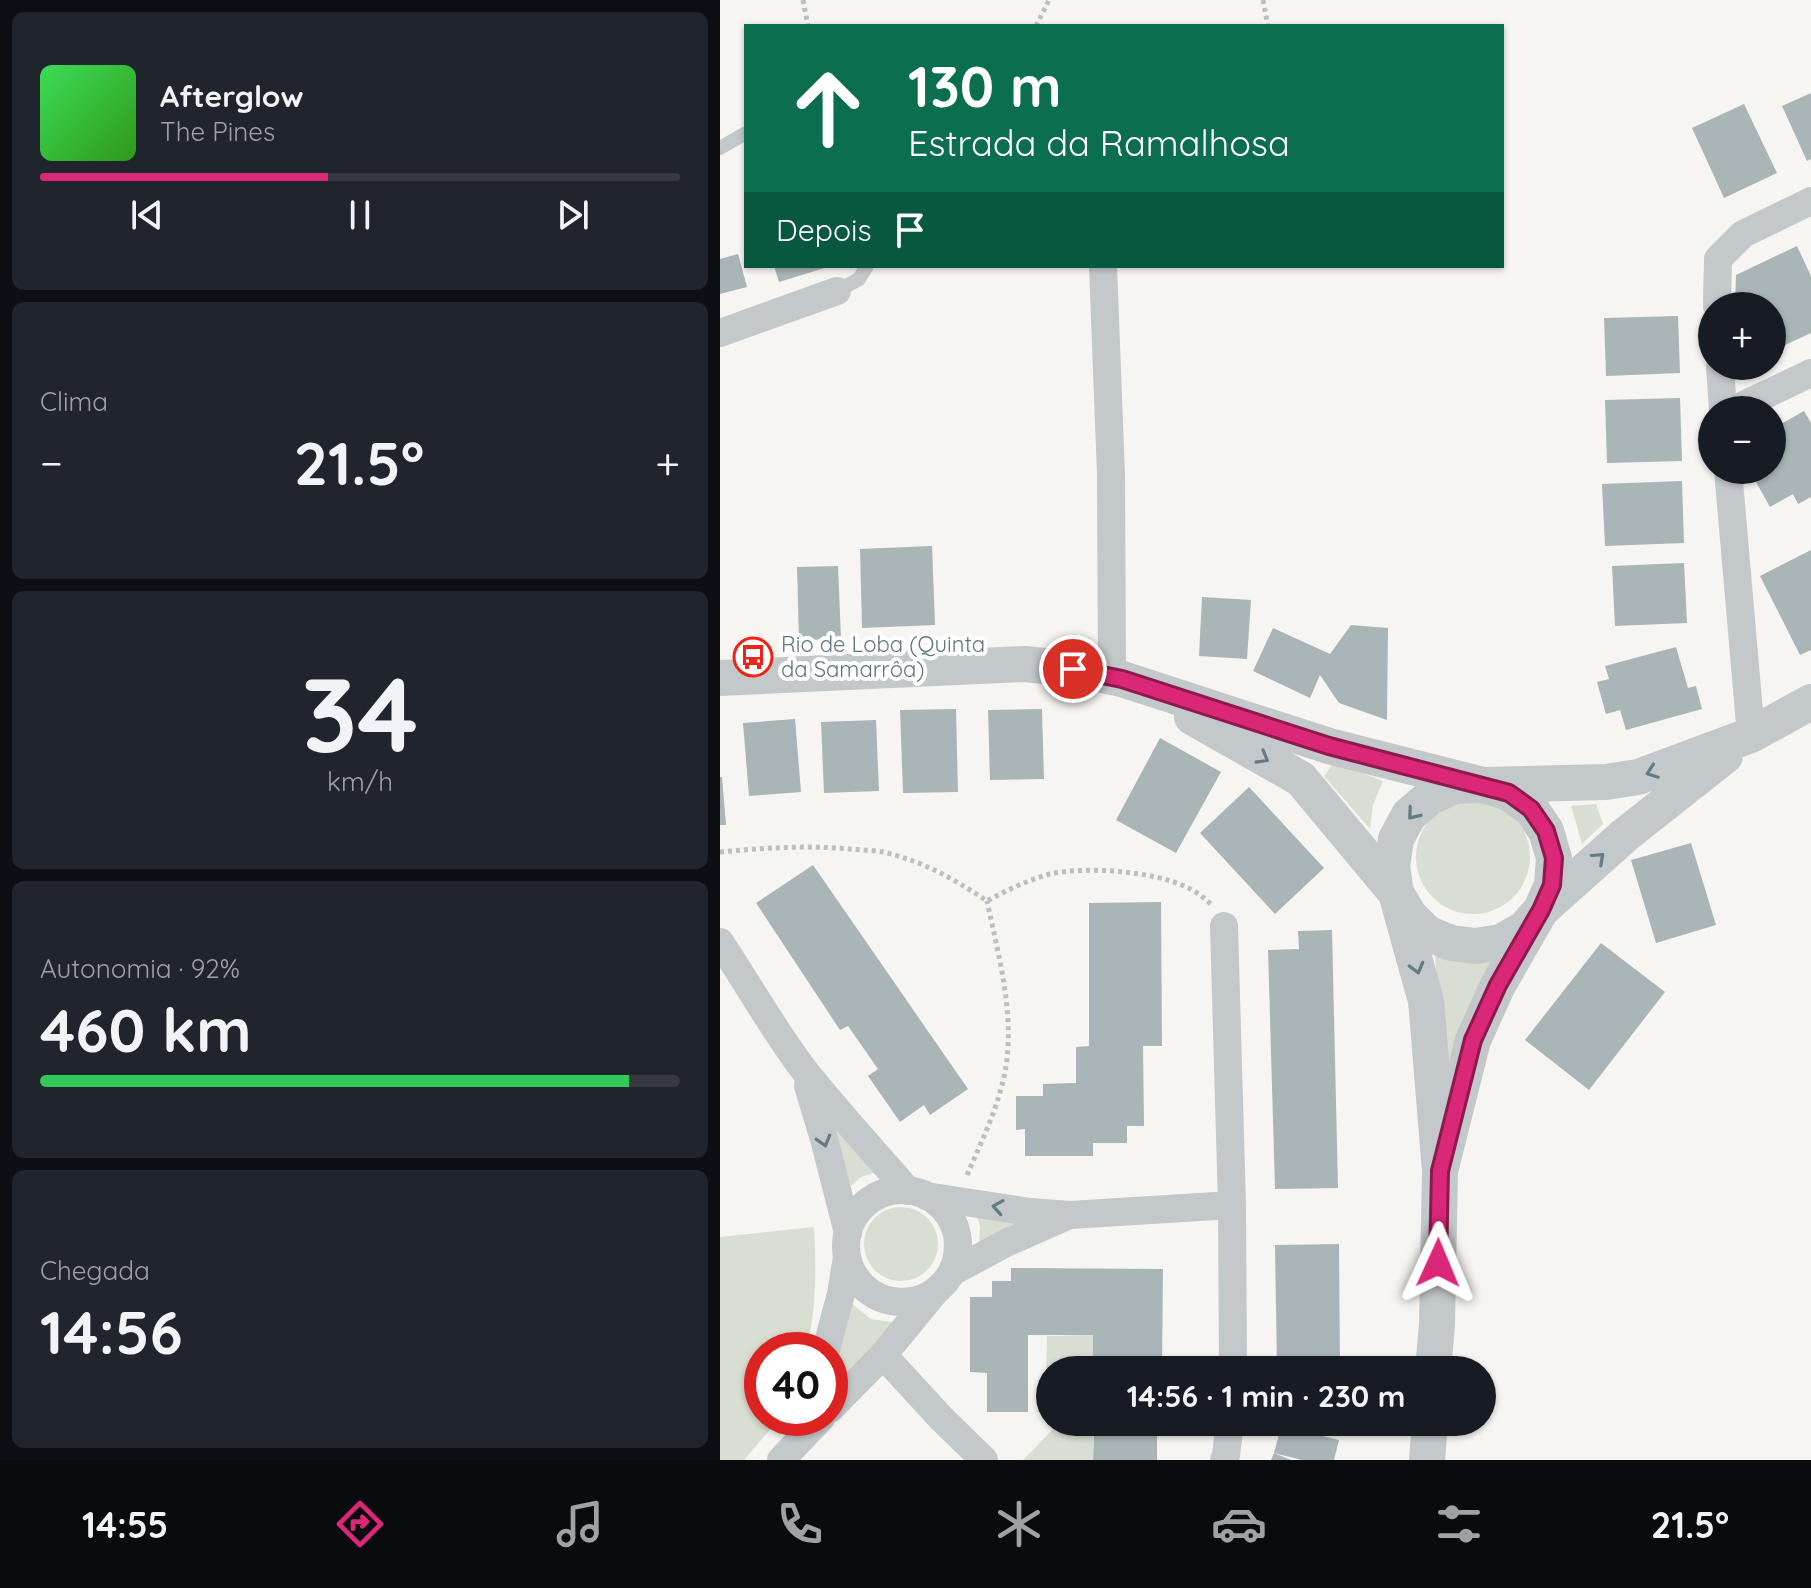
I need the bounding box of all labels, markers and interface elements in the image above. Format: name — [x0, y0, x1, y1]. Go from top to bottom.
text: 130 m — [908, 51, 1062, 121]
icon: ahead — [776, 56, 880, 160]
text: Afterglow — [160, 77, 303, 115]
text: The Pines — [160, 115, 275, 148]
text: Estrada da Ramalhosa — [908, 120, 1290, 165]
icon: previous — [125, 193, 169, 237]
icon: pause — [338, 193, 382, 237]
icon: next — [551, 193, 595, 237]
icon: arrive — [888, 208, 932, 252]
text: Depois — [776, 211, 872, 249]
map controls — [1698, 292, 1786, 484]
button: + — [1698, 292, 1786, 380]
text: Clima — [40, 385, 108, 418]
button: − — [1698, 396, 1786, 484]
text: 21.5° — [294, 425, 424, 500]
text: − — [40, 435, 63, 490]
text: + — [655, 435, 680, 490]
place label: Rio de Loba (Quinta da Samarrôa) — [781, 630, 985, 683]
pin — [1039, 635, 1107, 703]
bus stop icon: Rio de Loba (Quinta da Samarrôa) — [732, 636, 774, 678]
icon: arrive — [1051, 647, 1095, 691]
text: 34 — [301, 648, 419, 778]
one-way arrow — [1254, 748, 1269, 764]
one-way arrow — [1646, 762, 1660, 779]
text: km/h — [327, 765, 393, 798]
one-way arrow — [1408, 805, 1423, 820]
one-way arrow — [1590, 853, 1604, 868]
text: Autonomia · 92% — [40, 952, 240, 985]
one-way arrow — [1408, 960, 1424, 974]
text: 460 km — [40, 992, 252, 1067]
one-way arrow — [815, 1133, 832, 1147]
one-way arrow — [991, 1199, 1004, 1216]
position arrow — [1396, 1221, 1480, 1305]
text: Chegada — [40, 1254, 150, 1287]
text: 14:56 — [40, 1294, 183, 1369]
speed limit sign: 40 — [744, 1332, 848, 1436]
text: 14:56 · 1 min · 230 m — [1127, 1377, 1405, 1415]
icon: directions — [332, 1496, 388, 1552]
icon: music — [552, 1496, 608, 1552]
icon: phone — [772, 1496, 828, 1552]
icon: climate — [991, 1496, 1047, 1552]
icon: car — [1211, 1496, 1267, 1552]
icon: filters — [1431, 1496, 1487, 1552]
text: 14:55 — [82, 1502, 168, 1547]
text: 21.5° — [1651, 1502, 1729, 1547]

